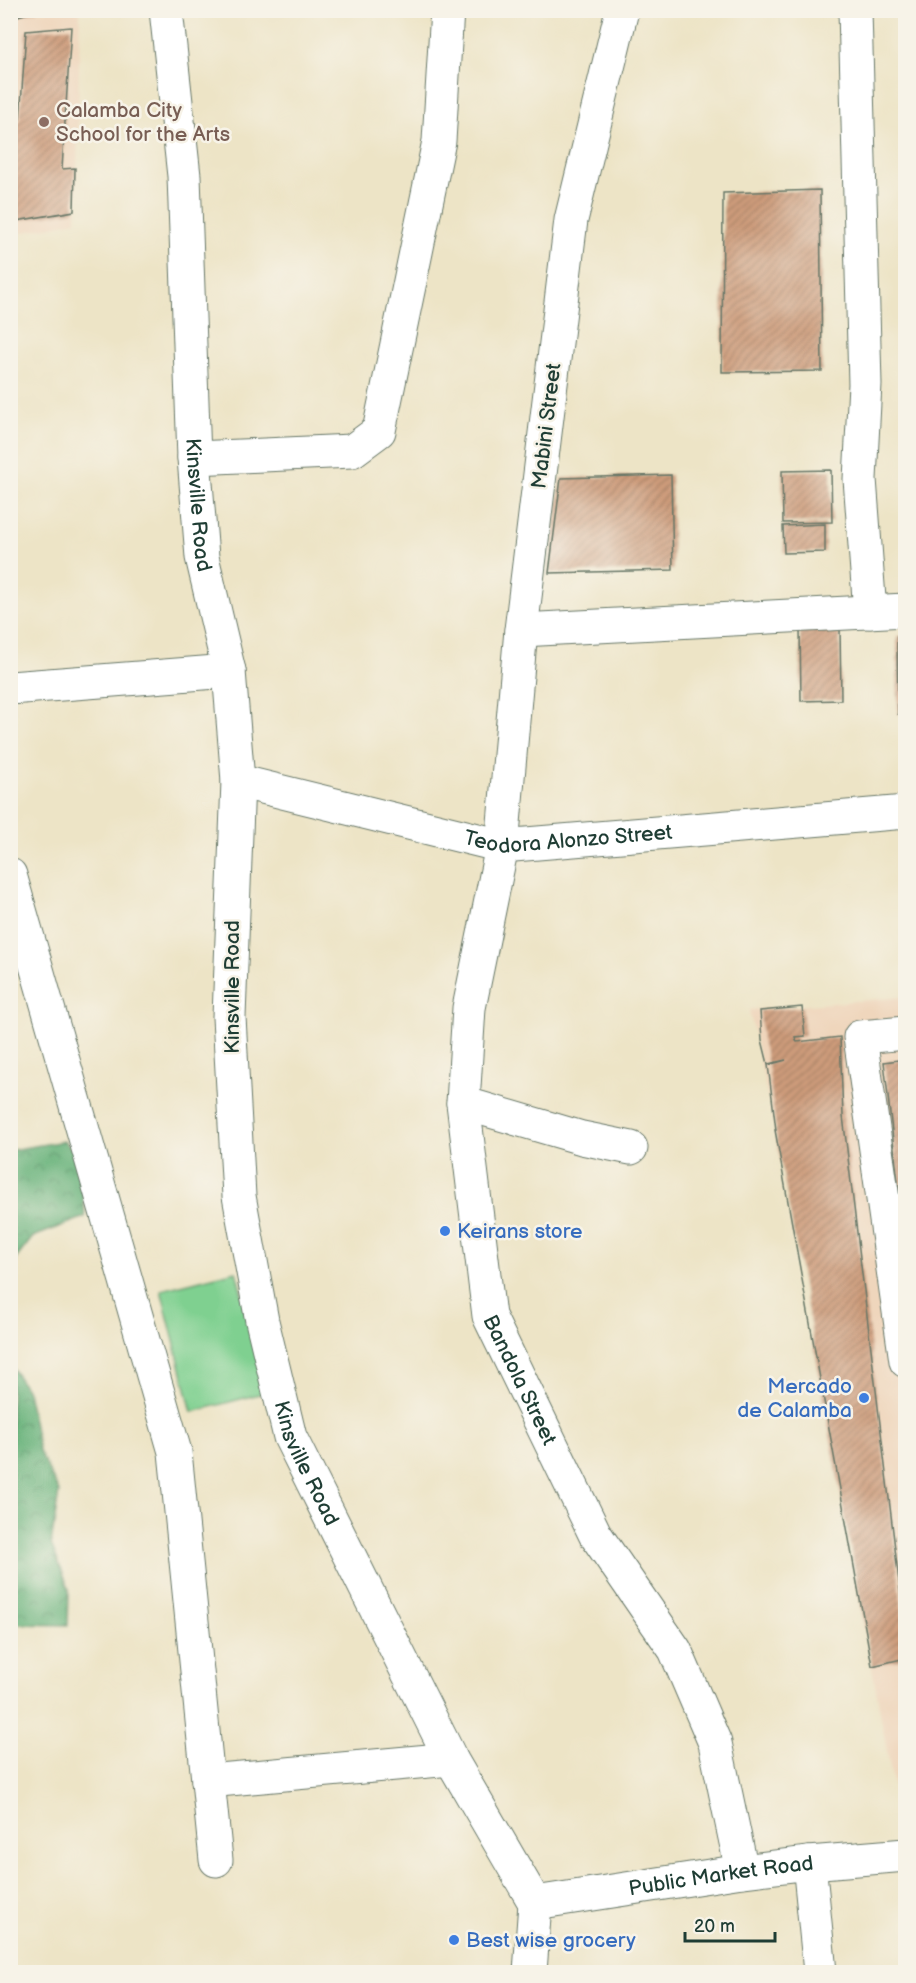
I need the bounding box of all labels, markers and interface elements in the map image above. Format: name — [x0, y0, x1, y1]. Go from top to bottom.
place label: Calamba City School for the Arts — [56, 98, 230, 147]
marker: Calamba City School for the Arts — [37, 115, 51, 129]
street label: Mabini Street — [526, 361, 567, 490]
street label: Kinsville Road — [180, 437, 217, 574]
street label: Teodora Alonzo Street — [461, 820, 674, 859]
street label: Kinsville Road — [220, 920, 245, 1054]
place label: Keirans store — [457, 1219, 582, 1244]
marker: Keirans store — [438, 1224, 452, 1238]
street label: Bandola Street — [477, 1311, 562, 1450]
place label: Mercado de Calamba — [737, 1374, 852, 1423]
marker: Mercado de Calamba — [857, 1391, 871, 1405]
street label: Kinsville Road — [269, 1398, 344, 1530]
street label: Public Market Road — [627, 1851, 815, 1901]
scale bar — [685, 1905, 775, 1943]
text: 20 m — [694, 1916, 735, 1937]
place label: Best wise grocery — [466, 1928, 636, 1953]
marker: Best wise grocery — [447, 1933, 461, 1947]

